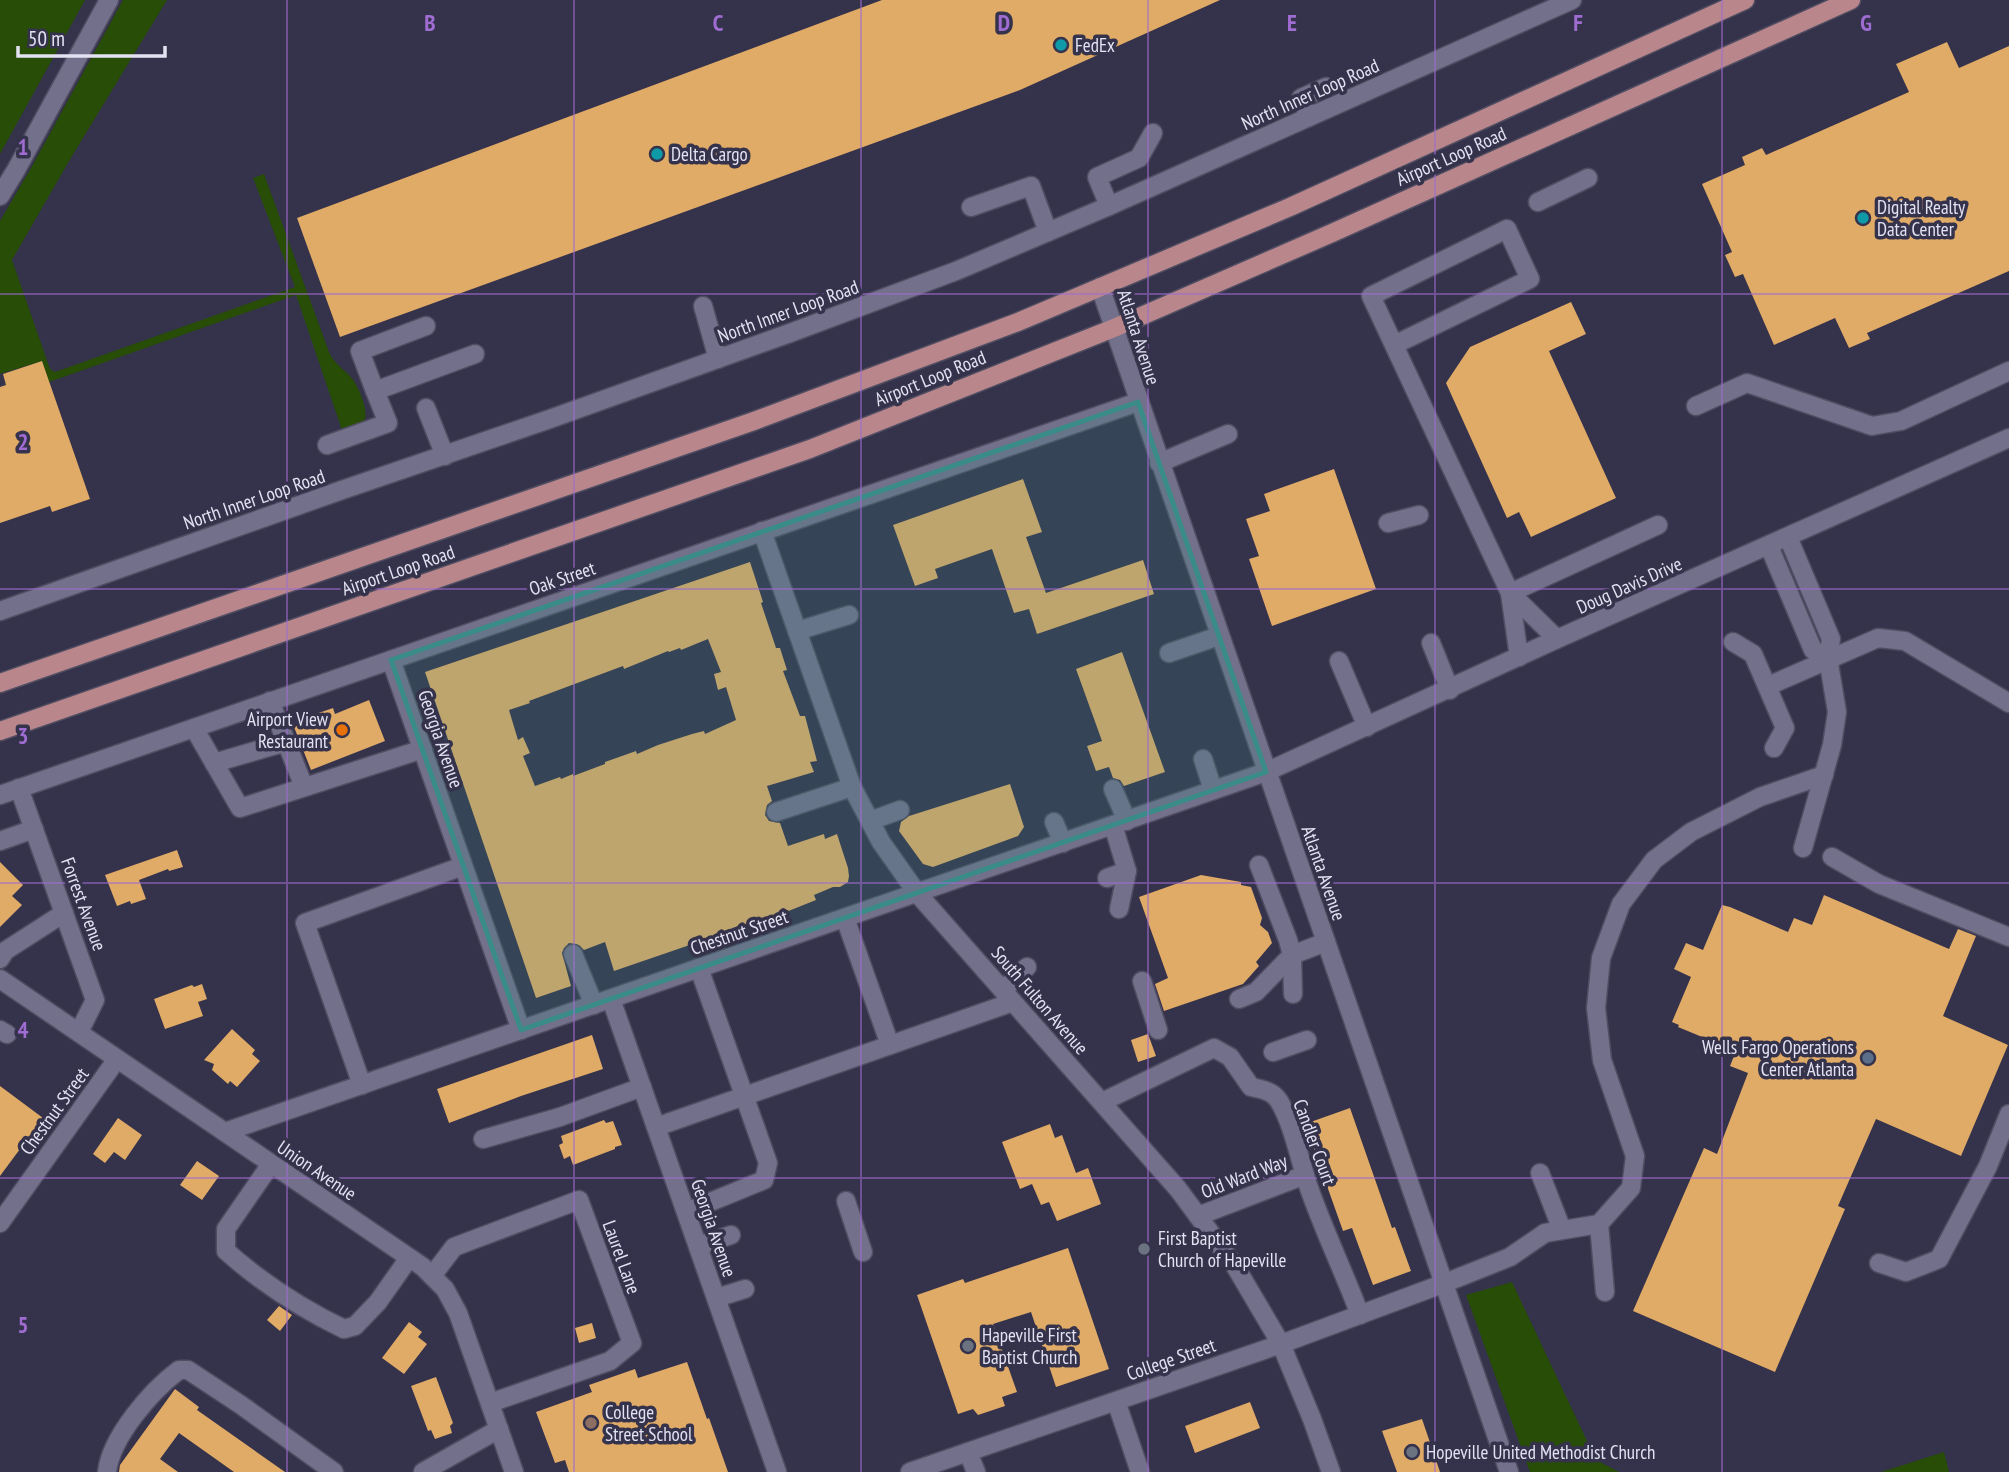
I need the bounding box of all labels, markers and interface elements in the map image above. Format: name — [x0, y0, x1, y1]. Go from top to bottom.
text: B — [424, 8, 436, 37]
text: C — [713, 8, 724, 37]
text: D — [998, 8, 1010, 37]
text: E — [1287, 8, 1297, 37]
text: F — [1573, 8, 1583, 37]
text: G — [1860, 8, 1872, 37]
scale bar — [18, 14, 164, 58]
text: 50 m — [28, 25, 65, 52]
place label: FedEx — [1075, 33, 1115, 57]
marker: FedEx — [1053, 37, 1069, 53]
street label: North Inner Loop Road — [1237, 53, 1383, 135]
street label: Airport Loop Road — [1392, 121, 1510, 191]
text: 1 — [18, 132, 29, 161]
place label: Delta Cargo — [671, 142, 748, 166]
marker: Delta Cargo — [649, 146, 665, 162]
place label: Digital Realty Data Center — [1877, 195, 1966, 241]
marker: Digital Realty Data Center — [1855, 210, 1871, 226]
street label: North Inner Loop Road — [714, 274, 862, 348]
street label: Atlanta Avenue — [1112, 286, 1166, 388]
street label: Airport Loop Road — [871, 345, 989, 411]
text: 2 — [18, 427, 29, 456]
street label: North Inner Loop Road — [180, 464, 328, 534]
street label: Airport Loop Road — [338, 539, 458, 601]
street label: Doug Davis Drive — [1573, 551, 1685, 619]
street label: Oak Street — [526, 555, 599, 600]
street label: Georgia Avenue — [413, 687, 469, 791]
place label: Airport View Restaurant — [247, 707, 329, 753]
text: 3 — [18, 721, 29, 750]
marker: Airport View Restaurant — [334, 722, 350, 738]
street label: Atlanta Avenue — [1297, 822, 1351, 924]
street label: Forrest Avenue — [56, 854, 112, 954]
street label: Chestnut Street — [687, 904, 792, 960]
street label: South Fulton Avenue — [986, 941, 1094, 1059]
text: 4 — [18, 1015, 29, 1044]
place label: Wells Fargo Operations Center Atlanta — [1702, 1035, 1854, 1081]
marker: Wells Fargo Operations Center Atlanta — [1860, 1050, 1876, 1066]
street label: Chestnut Street — [14, 1062, 94, 1159]
street label: Candler Court — [1288, 1096, 1342, 1189]
street label: Union Avenue — [273, 1135, 361, 1205]
street label: Old Ward Way — [1197, 1148, 1291, 1203]
street label: Georgia Avenue — [686, 1176, 742, 1280]
street label: Laurel Lane — [598, 1217, 646, 1297]
place label: First Baptist Church of Hapeville — [1158, 1226, 1287, 1272]
marker: First Baptist Church of Hapeville — [1136, 1241, 1152, 1257]
text: 5 — [18, 1310, 29, 1339]
place label: Hapeville First Baptist Church — [982, 1323, 1077, 1369]
street label: College Street — [1123, 1332, 1219, 1385]
marker: Hapeville First Baptist Church — [960, 1338, 976, 1354]
place label: College Street School — [605, 1400, 693, 1446]
marker: College Street School — [583, 1415, 599, 1431]
place label: Hopeville United Methodist Church — [1426, 1440, 1655, 1464]
marker: Hopeville United Methodist Church — [1404, 1444, 1420, 1460]

